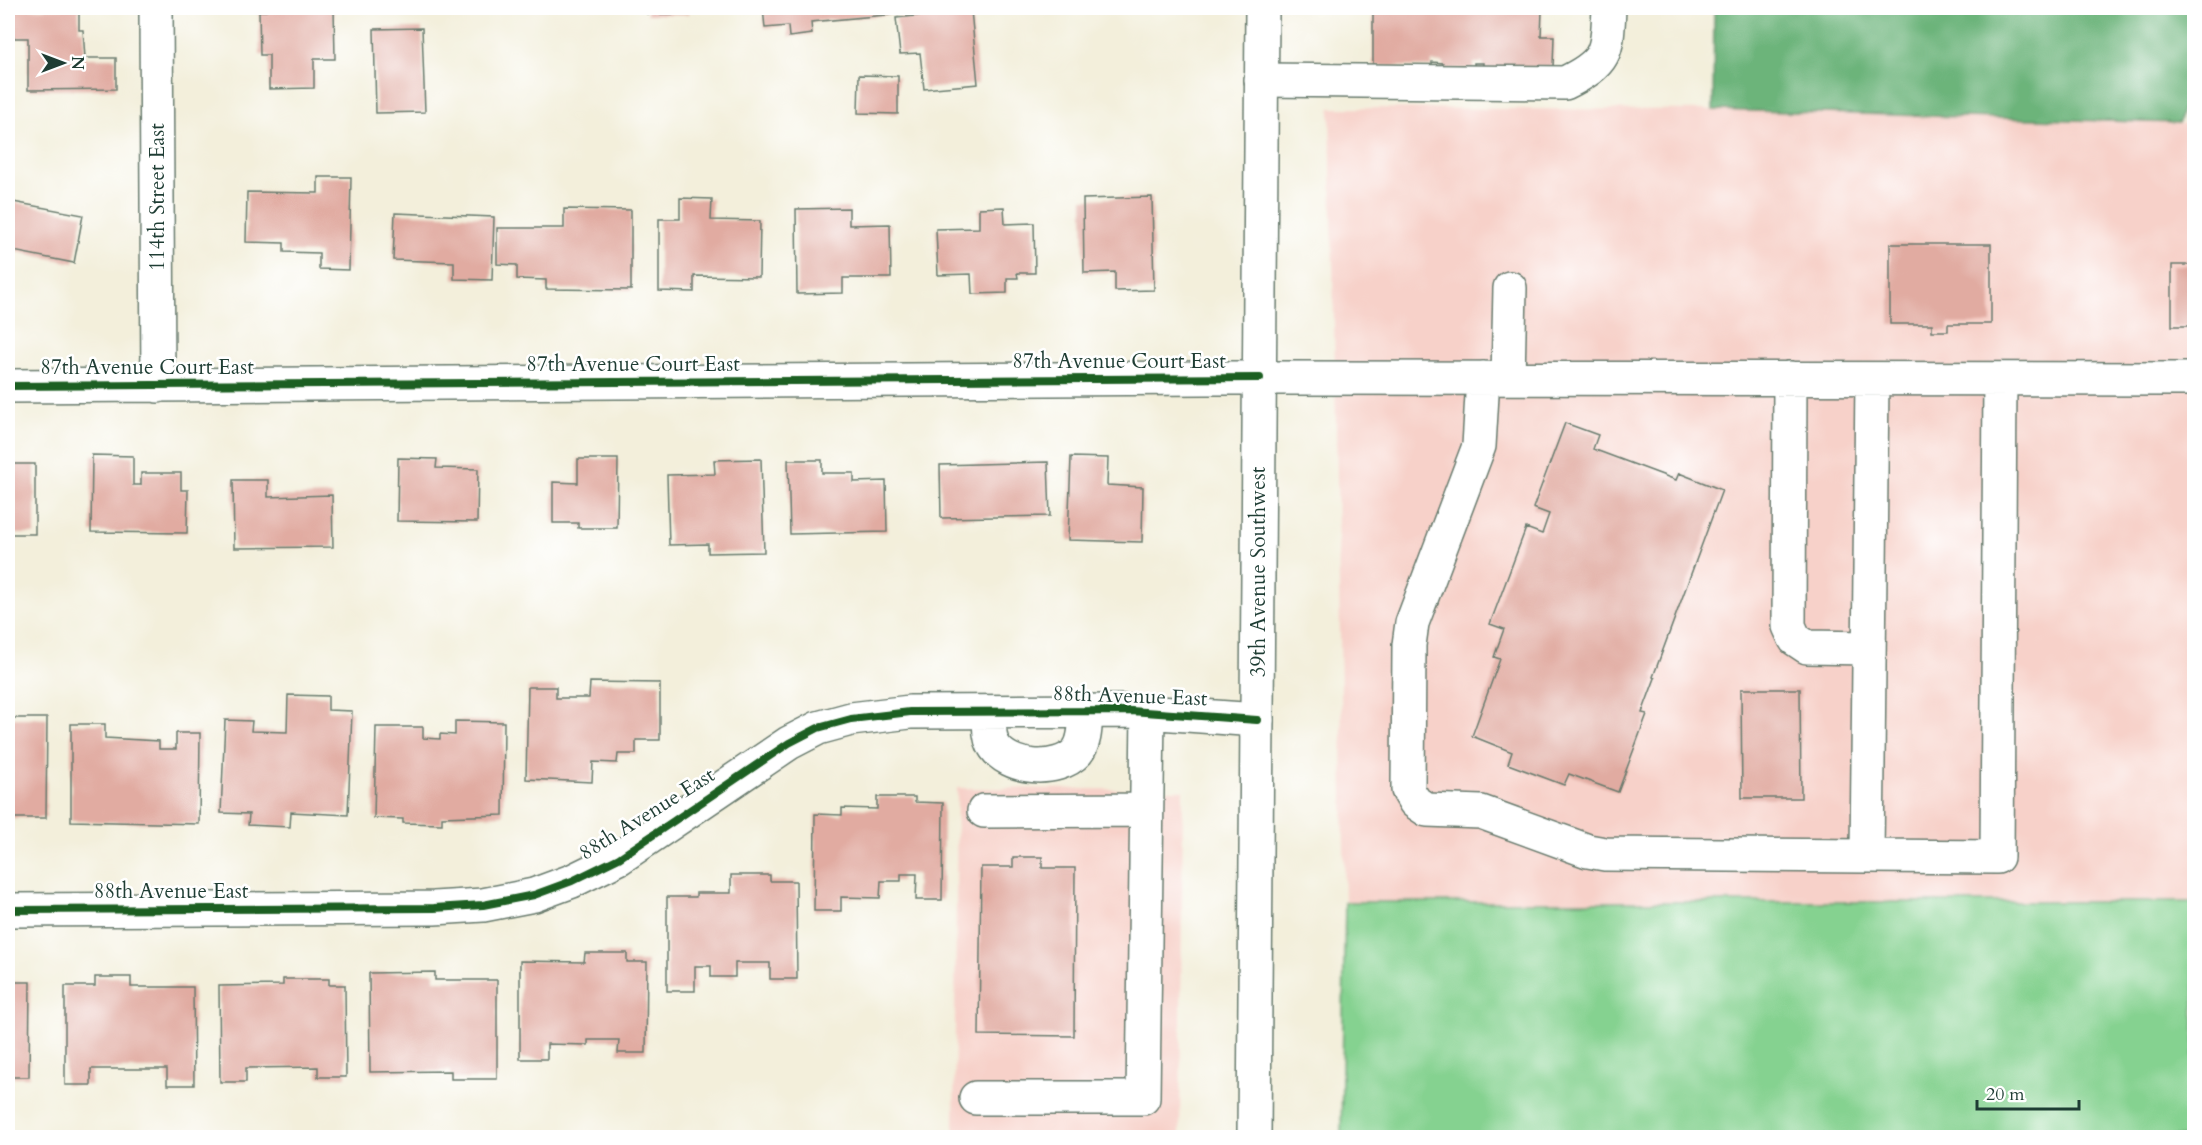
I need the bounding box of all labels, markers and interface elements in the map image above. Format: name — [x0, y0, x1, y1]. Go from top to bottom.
north arrow — [33, 33, 93, 93]
text: N — [66, 56, 88, 70]
street label: 114th Street East — [143, 123, 172, 271]
street label: 87th Avenue Court East — [1012, 347, 1226, 376]
street label: 87th Avenue Court East — [526, 350, 740, 379]
street label: 87th Avenue Court East — [40, 353, 254, 382]
street label: 39th Avenue Southwest — [1244, 466, 1273, 677]
street label: 88th Avenue East — [1052, 679, 1208, 713]
street label: 88th Avenue East — [574, 761, 721, 867]
street label: 88th Avenue East — [94, 877, 249, 906]
scale bar — [1977, 1073, 2079, 1111]
text: 20 m — [1986, 1082, 2025, 1107]

